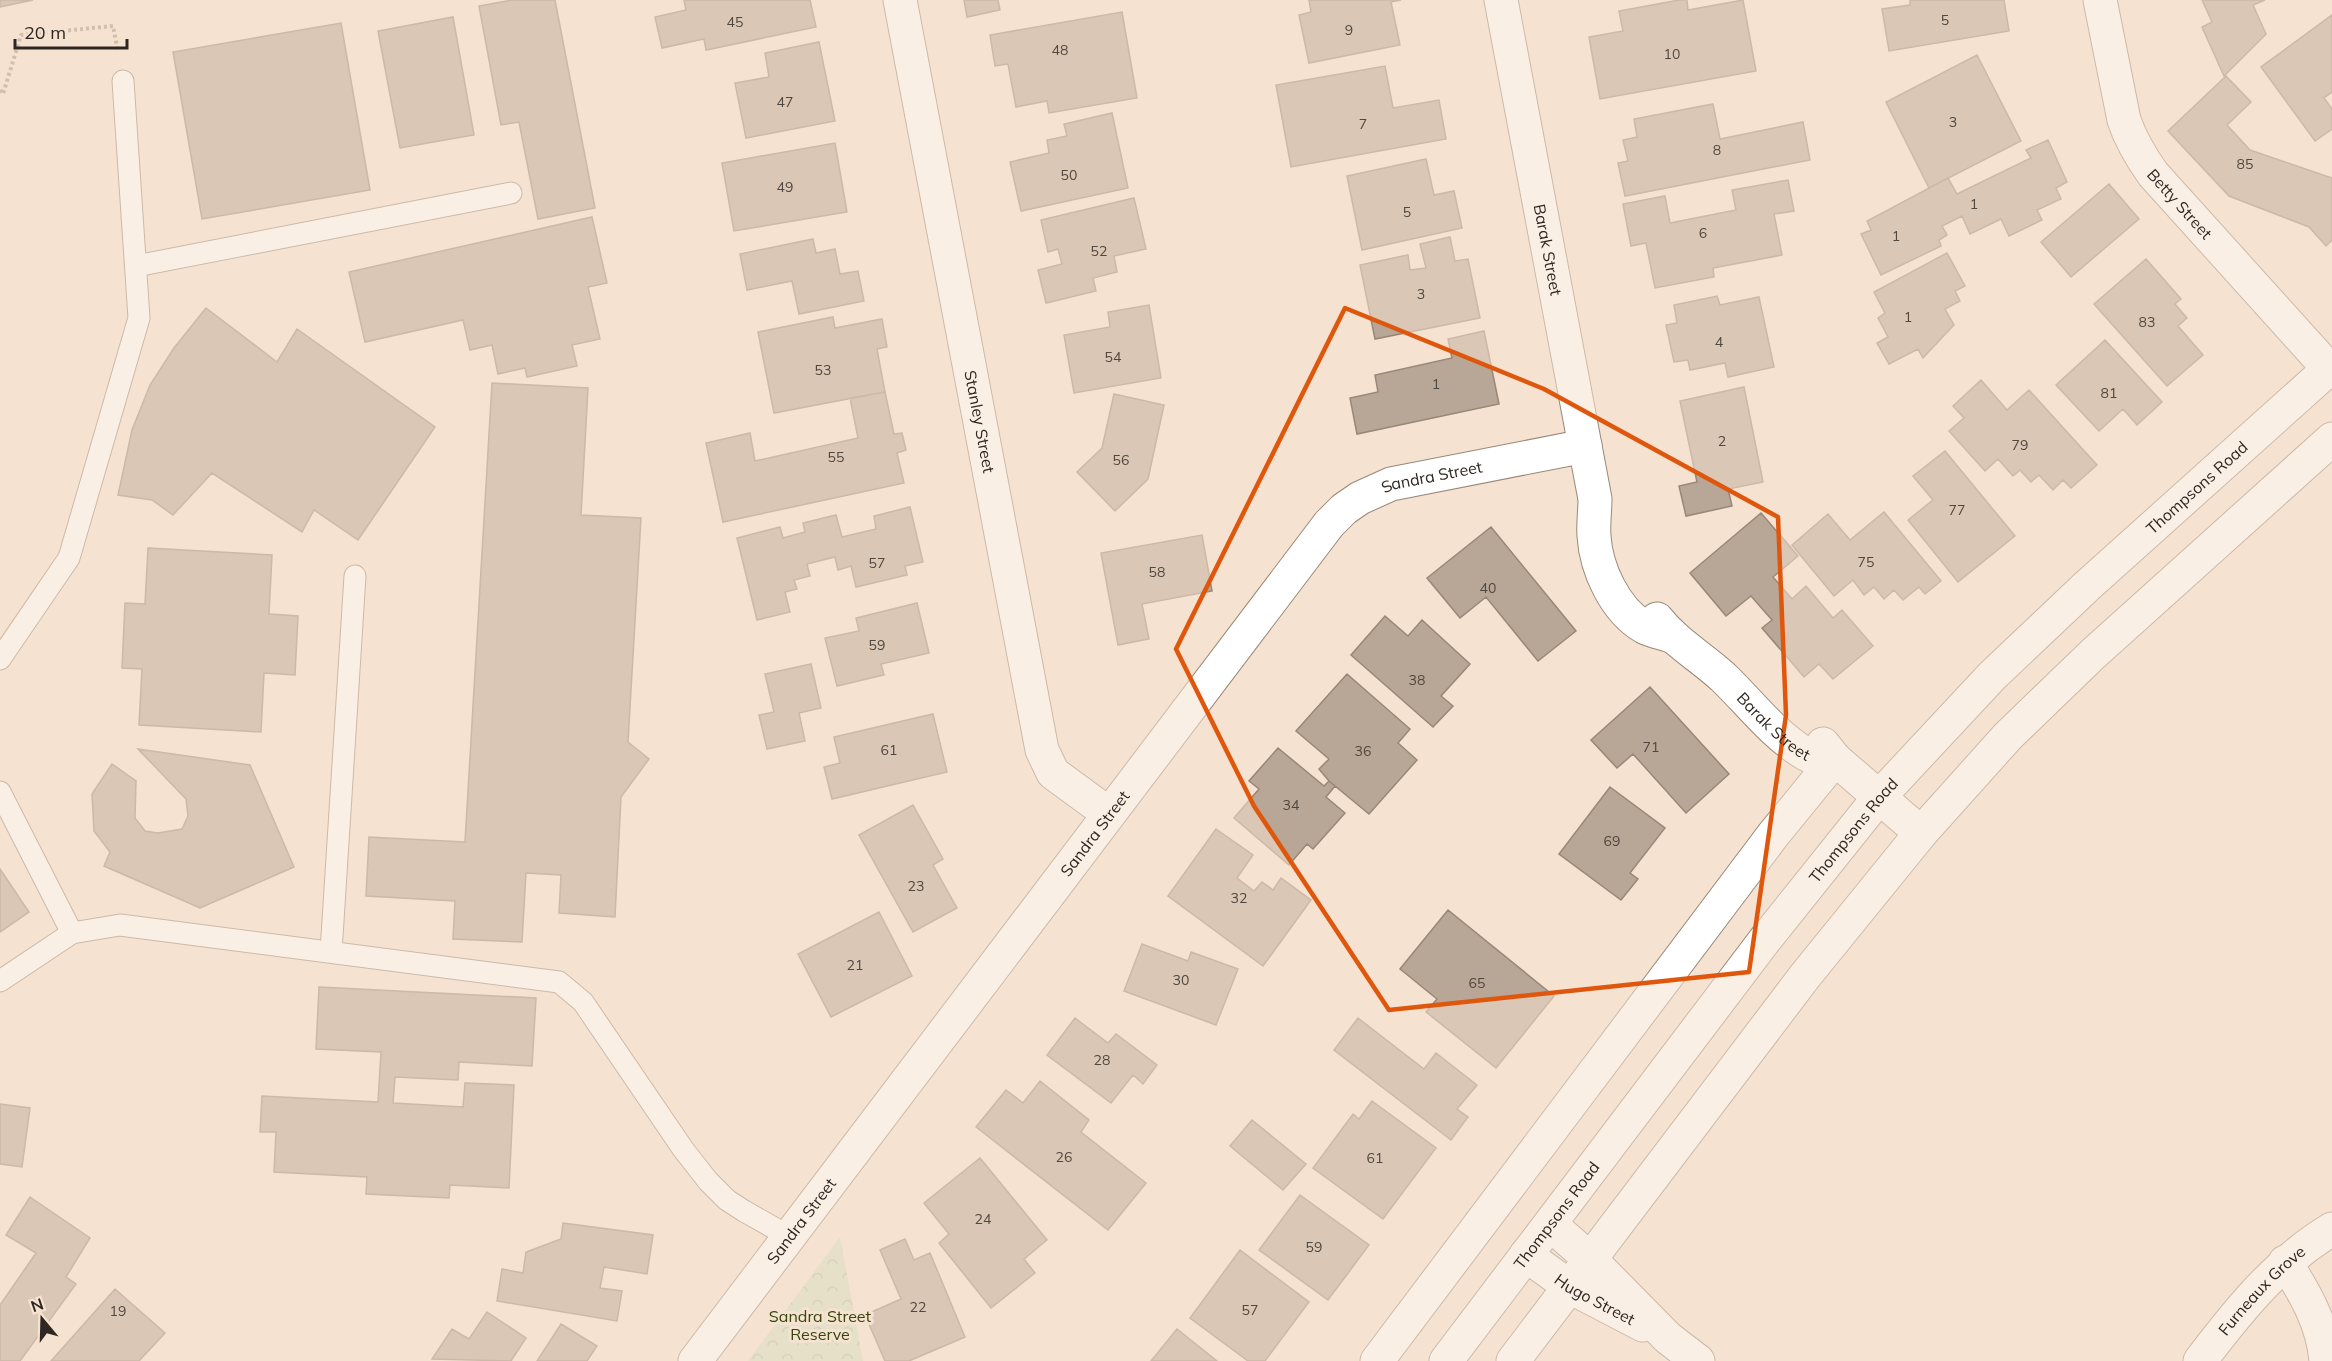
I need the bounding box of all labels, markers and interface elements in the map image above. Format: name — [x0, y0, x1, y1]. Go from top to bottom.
house number: 5 — [1941, 11, 1949, 29]
scale bar — [15, 12, 128, 50]
house number: 45 — [727, 13, 743, 31]
text: 20 m — [24, 21, 66, 44]
house number: 9 — [1345, 21, 1353, 39]
house number: 48 — [1052, 41, 1068, 59]
house number: 10 — [1664, 45, 1680, 63]
house number: 47 — [777, 93, 793, 111]
house number: 3 — [1949, 113, 1957, 131]
house number: 7 — [1359, 115, 1367, 133]
house number: 8 — [1713, 141, 1721, 159]
house number: 85 — [2237, 155, 2253, 173]
street label: Betty Street — [2143, 165, 2217, 243]
house number: 50 — [1061, 166, 1077, 184]
house number: 49 — [777, 178, 793, 196]
house number: 1 — [1970, 195, 1978, 213]
street label: Barak Street — [1530, 202, 1566, 297]
house number: 5 — [1403, 203, 1411, 221]
house number: 6 — [1699, 224, 1707, 242]
house number: 1 — [1892, 227, 1900, 245]
house number: 52 — [1091, 242, 1107, 260]
house number: 3 — [1417, 285, 1425, 303]
house number: 1 — [1904, 308, 1912, 326]
house number: 83 — [2139, 313, 2155, 331]
house number: 4 — [1715, 333, 1724, 351]
house number: 54 — [1105, 348, 1122, 366]
house number: 53 — [815, 361, 831, 379]
street label: Stanley Street — [960, 369, 999, 475]
house number: 1 — [1432, 375, 1440, 393]
house number: 81 — [2101, 384, 2117, 402]
house number: 2 — [1718, 432, 1726, 450]
house number: 79 — [2012, 436, 2028, 454]
street label: Thompsons Road — [2142, 437, 2252, 538]
house number: 55 — [828, 448, 844, 466]
house number: 56 — [1113, 451, 1129, 469]
street label: Sandra Street — [1378, 456, 1484, 497]
house number: 77 — [1949, 501, 1965, 519]
house number: 75 — [1858, 553, 1874, 571]
house number: 57 — [869, 554, 885, 572]
house number: 58 — [1149, 563, 1165, 581]
house number: 40 — [1480, 579, 1496, 597]
house number: 59 — [869, 636, 885, 654]
house number: 38 — [1409, 671, 1425, 689]
street label: Barak Street — [1733, 688, 1814, 765]
house number: 71 — [1643, 738, 1659, 756]
house number: 61 — [881, 741, 897, 759]
house number: 36 — [1355, 742, 1371, 760]
street label: Thompsons Road — [1805, 774, 1902, 887]
street label: Sandra Street — [1056, 786, 1134, 880]
house number: 34 — [1283, 796, 1300, 814]
house number: 69 — [1604, 832, 1620, 850]
house number: 23 — [908, 877, 924, 895]
house number: 32 — [1231, 889, 1247, 907]
house number: 21 — [847, 956, 863, 974]
house number: 30 — [1173, 971, 1189, 989]
house number: 65 — [1469, 974, 1485, 992]
house number: 28 — [1094, 1051, 1110, 1069]
house number: 26 — [1056, 1148, 1072, 1166]
house number: 61 — [1367, 1149, 1383, 1167]
street label: Thompsons Road — [1509, 1157, 1604, 1273]
street label: Sandra Street — [762, 1174, 840, 1268]
house number: 24 — [975, 1210, 992, 1228]
house number: 59 — [1306, 1238, 1322, 1256]
street label: Furneaux Grove — [2214, 1241, 2309, 1339]
street label: Hugo Street — [1551, 1269, 1639, 1329]
north arrow — [12, 1289, 72, 1349]
text: N — [28, 1293, 46, 1316]
house number: 22 — [910, 1298, 926, 1316]
house number: 57 — [1242, 1301, 1258, 1319]
house number: 19 — [110, 1302, 126, 1320]
park label: Sandra Street Reserve — [769, 1306, 872, 1344]

